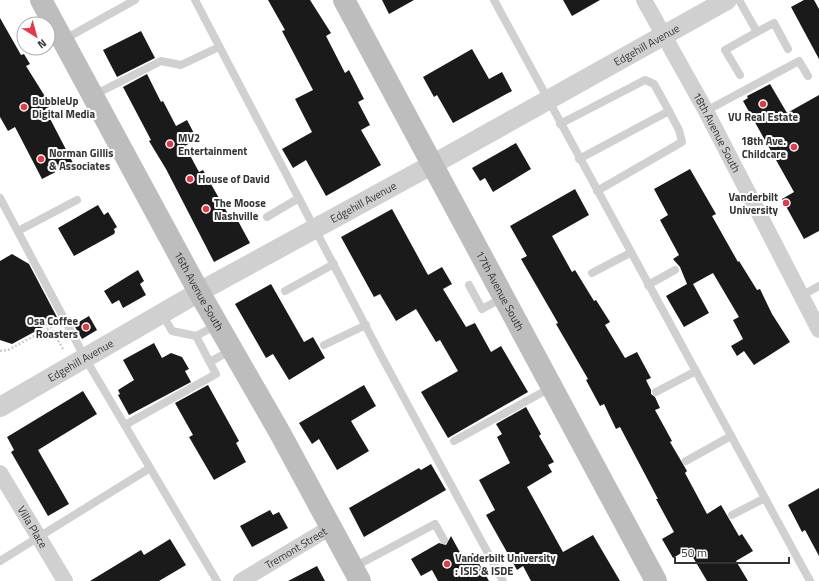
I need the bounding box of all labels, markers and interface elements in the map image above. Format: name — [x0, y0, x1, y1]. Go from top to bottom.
north arrow — [16, 16, 56, 56]
street label: Edgehill Avenue — [611, 20, 683, 70]
text: N — [34, 35, 50, 53]
street label: 18th Avenue South — [689, 89, 744, 175]
place label: BubbleUp Digital Media — [32, 93, 95, 122]
marker: VU Real Estate — [758, 99, 768, 109]
marker: BubbleUp Digital Media — [19, 102, 29, 112]
place label: VU Real Estate — [728, 109, 798, 125]
place label: MV2 Entertainment — [178, 130, 247, 159]
place label: 18th Ave. Childcare — [741, 133, 786, 162]
marker: MV2 Entertainment — [165, 139, 175, 149]
marker: 18th Ave. Childcare — [789, 142, 799, 152]
place label: Norman Gillis & Associates — [49, 145, 113, 174]
marker: Norman Gillis & Associates — [36, 154, 46, 164]
place label: House of David — [198, 171, 270, 187]
marker: House of David — [185, 174, 195, 184]
street label: Edgehill Avenue — [327, 177, 400, 227]
place label: Vanderbilt University — [728, 189, 778, 218]
place label: The Moose Nashville — [214, 195, 266, 224]
marker: Vanderbilt University — [781, 198, 791, 208]
marker: The Moose Nashville — [201, 204, 211, 214]
street label: 16th Avenue South — [170, 248, 228, 334]
street label: 17th Avenue South — [472, 248, 528, 334]
place label: Osa Coffee Roasters — [27, 313, 78, 342]
marker: Osa Coffee Roasters — [81, 322, 91, 332]
street label: Edgehill Avenue — [45, 335, 117, 386]
street label: Villa Place — [14, 503, 52, 552]
street label: Tremont Street — [262, 523, 330, 573]
scale bar — [675, 539, 789, 565]
text: 50 m — [681, 543, 707, 562]
place label: Vanderbilt University : ISIS & ISDE — [455, 550, 556, 579]
marker: Vanderbilt University : ISIS & ISDE — [442, 559, 452, 569]

